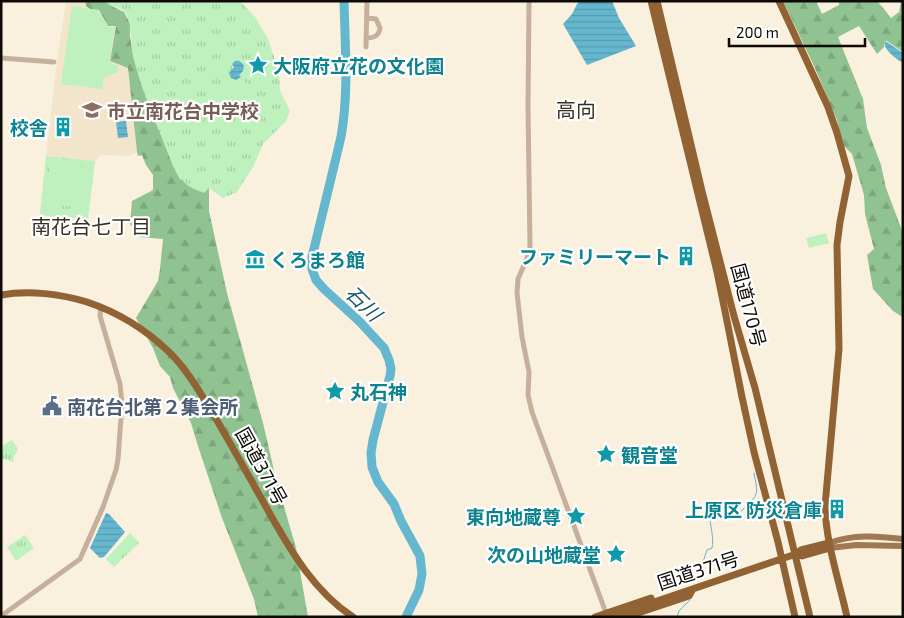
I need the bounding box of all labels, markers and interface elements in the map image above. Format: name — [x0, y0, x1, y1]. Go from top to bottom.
scale bar — [729, 15, 865, 47]
text: 200 m — [736, 23, 779, 41]
place icon: 大阪府立花の文化園 — [247, 54, 269, 76]
place label: 大阪府立花の文化園 — [273, 54, 444, 77]
district label: 高向 — [556, 97, 596, 121]
school or university icon: 市立南花台中学校 — [81, 99, 103, 121]
place label: 市立南花台中学校 — [107, 99, 259, 122]
place label: 校舎 — [10, 116, 48, 139]
building icon: 校舎 — [52, 116, 74, 138]
district label: 南花台七丁目 — [31, 214, 151, 238]
place label: ファミリーマート — [519, 245, 671, 268]
building icon: ファミリーマート — [675, 245, 697, 267]
museum icon: くろまろ館 — [244, 248, 266, 270]
place label: くろまろ館 — [270, 248, 365, 271]
street label: 国道170号 — [727, 261, 771, 349]
water label: 石川 — [341, 280, 388, 327]
place icon: 丸石神 — [324, 380, 346, 402]
place label: 丸石神 — [350, 380, 407, 403]
public building icon: 南花台北第２集会所 — [41, 395, 63, 417]
place label: 南花台北第２集会所 — [67, 395, 238, 418]
street label: 国道371号 — [231, 423, 293, 509]
place icon: 観音堂 — [595, 443, 617, 465]
place label: 観音堂 — [621, 443, 678, 466]
place label: 上原区 防災倉庫 — [685, 498, 822, 521]
building icon: 上原区 防災倉庫 — [826, 498, 848, 520]
place label: 東向地蔵尊 — [466, 505, 561, 528]
place icon: 東向地蔵尊 — [565, 505, 587, 527]
place label: 次の山地蔵堂 — [487, 543, 601, 566]
place icon: 次の山地蔵堂 — [605, 543, 627, 565]
street label: 国道371号 — [654, 546, 742, 594]

